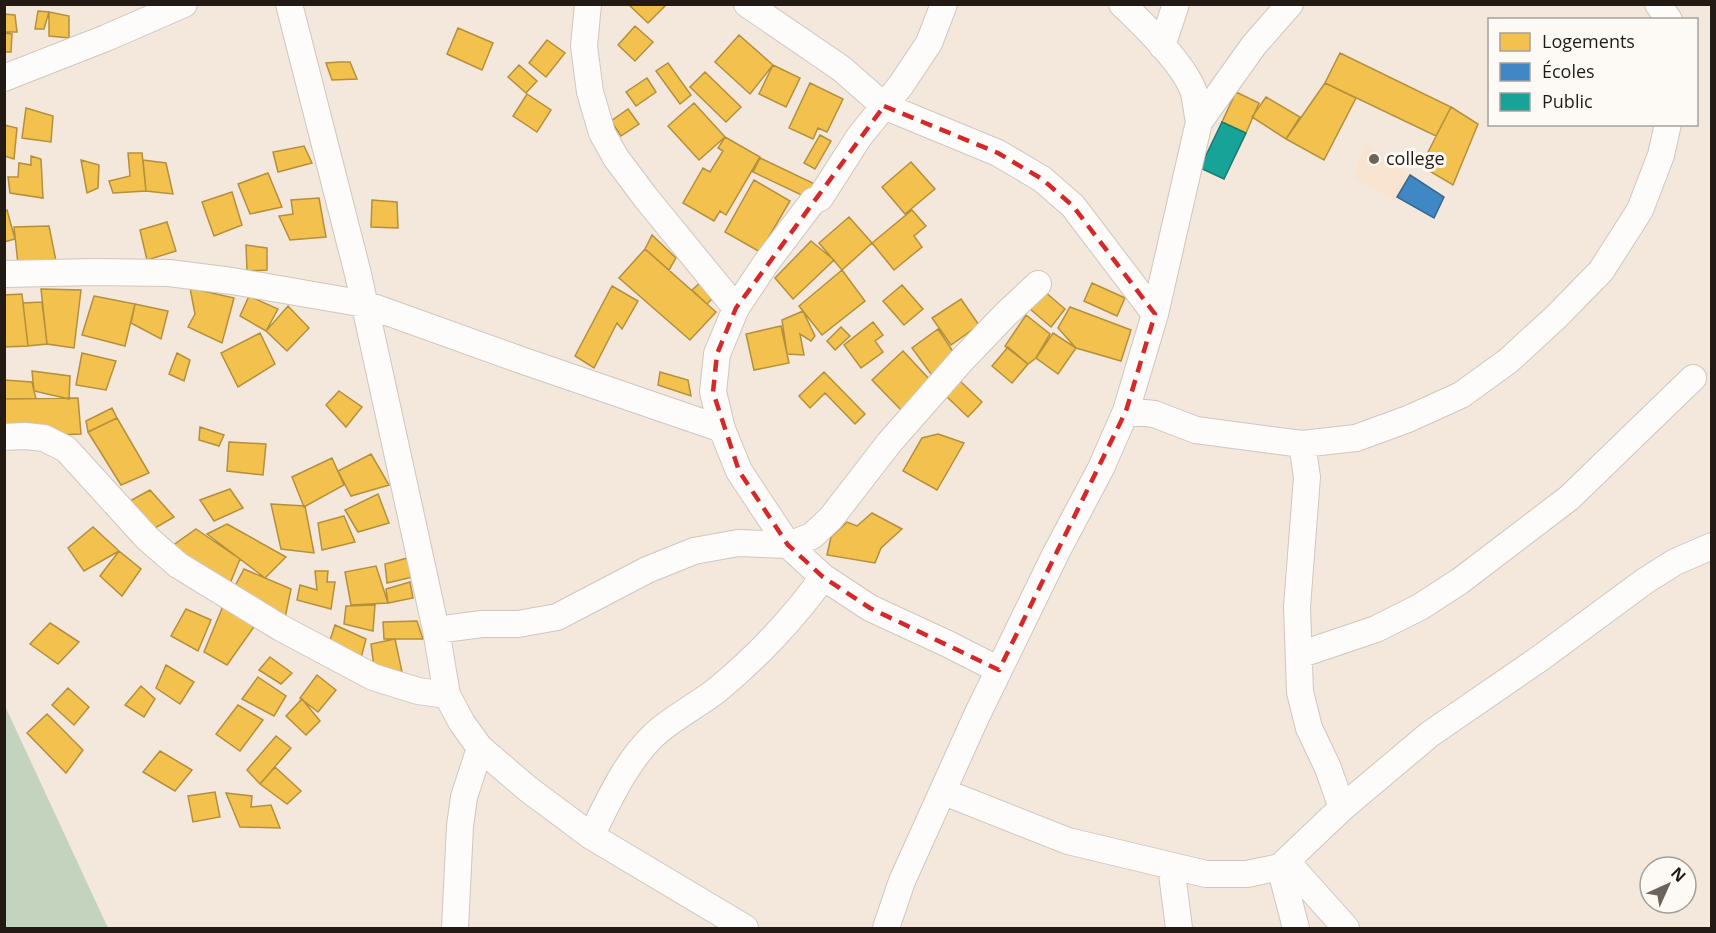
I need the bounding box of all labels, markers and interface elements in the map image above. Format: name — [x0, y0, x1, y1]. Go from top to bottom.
legend — [1488, 18, 1698, 126]
text: Logements — [1542, 29, 1635, 53]
text: Écoles — [1542, 59, 1595, 83]
text: Public — [1542, 89, 1593, 113]
place label: college — [1386, 146, 1445, 170]
marker: college — [1367, 152, 1381, 166]
north arrow — [1638, 855, 1698, 915]
text: N — [1666, 862, 1691, 887]

